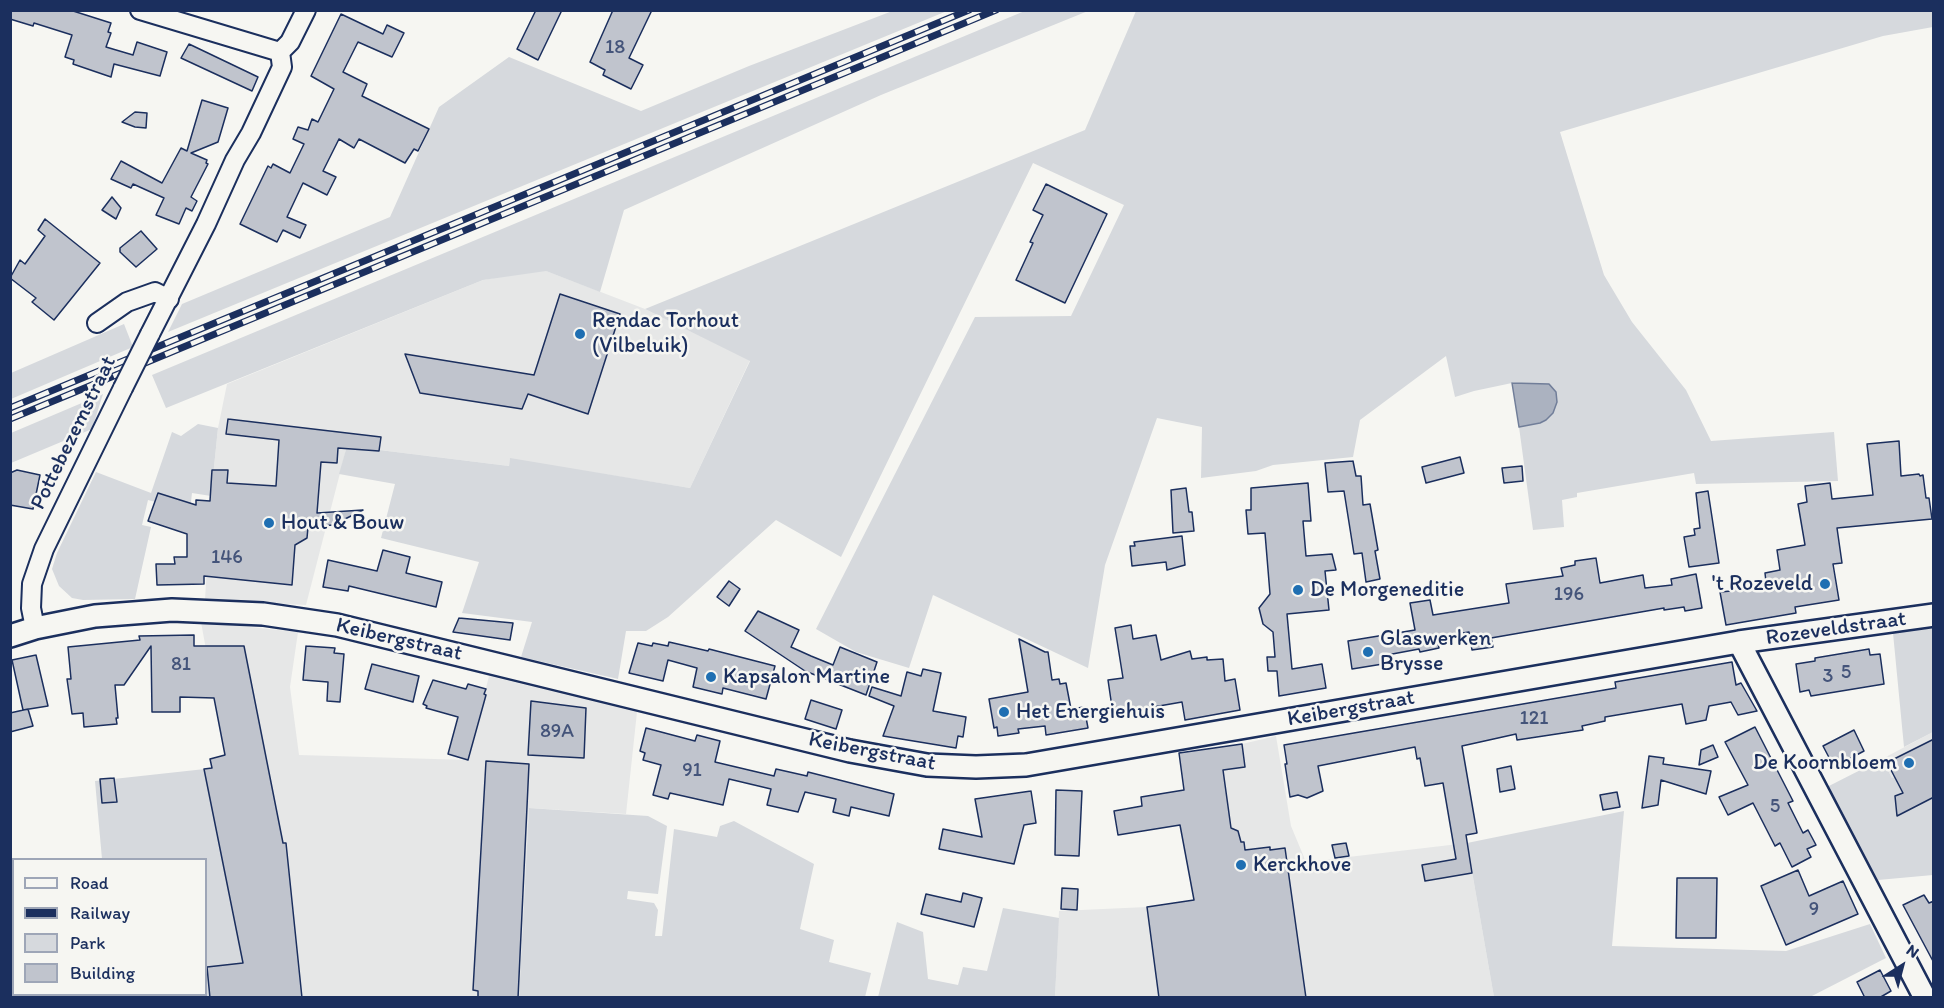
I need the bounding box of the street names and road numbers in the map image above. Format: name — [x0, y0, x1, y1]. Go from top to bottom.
street label: Pottebezemstraat — [25, 352, 123, 514]
street label: Rozeveldstraat — [1764, 606, 1908, 652]
street label: Keibergstraat — [333, 613, 465, 667]
street label: Keibergstraat — [1285, 685, 1417, 733]
street label: Keibergstraat — [806, 727, 938, 777]

